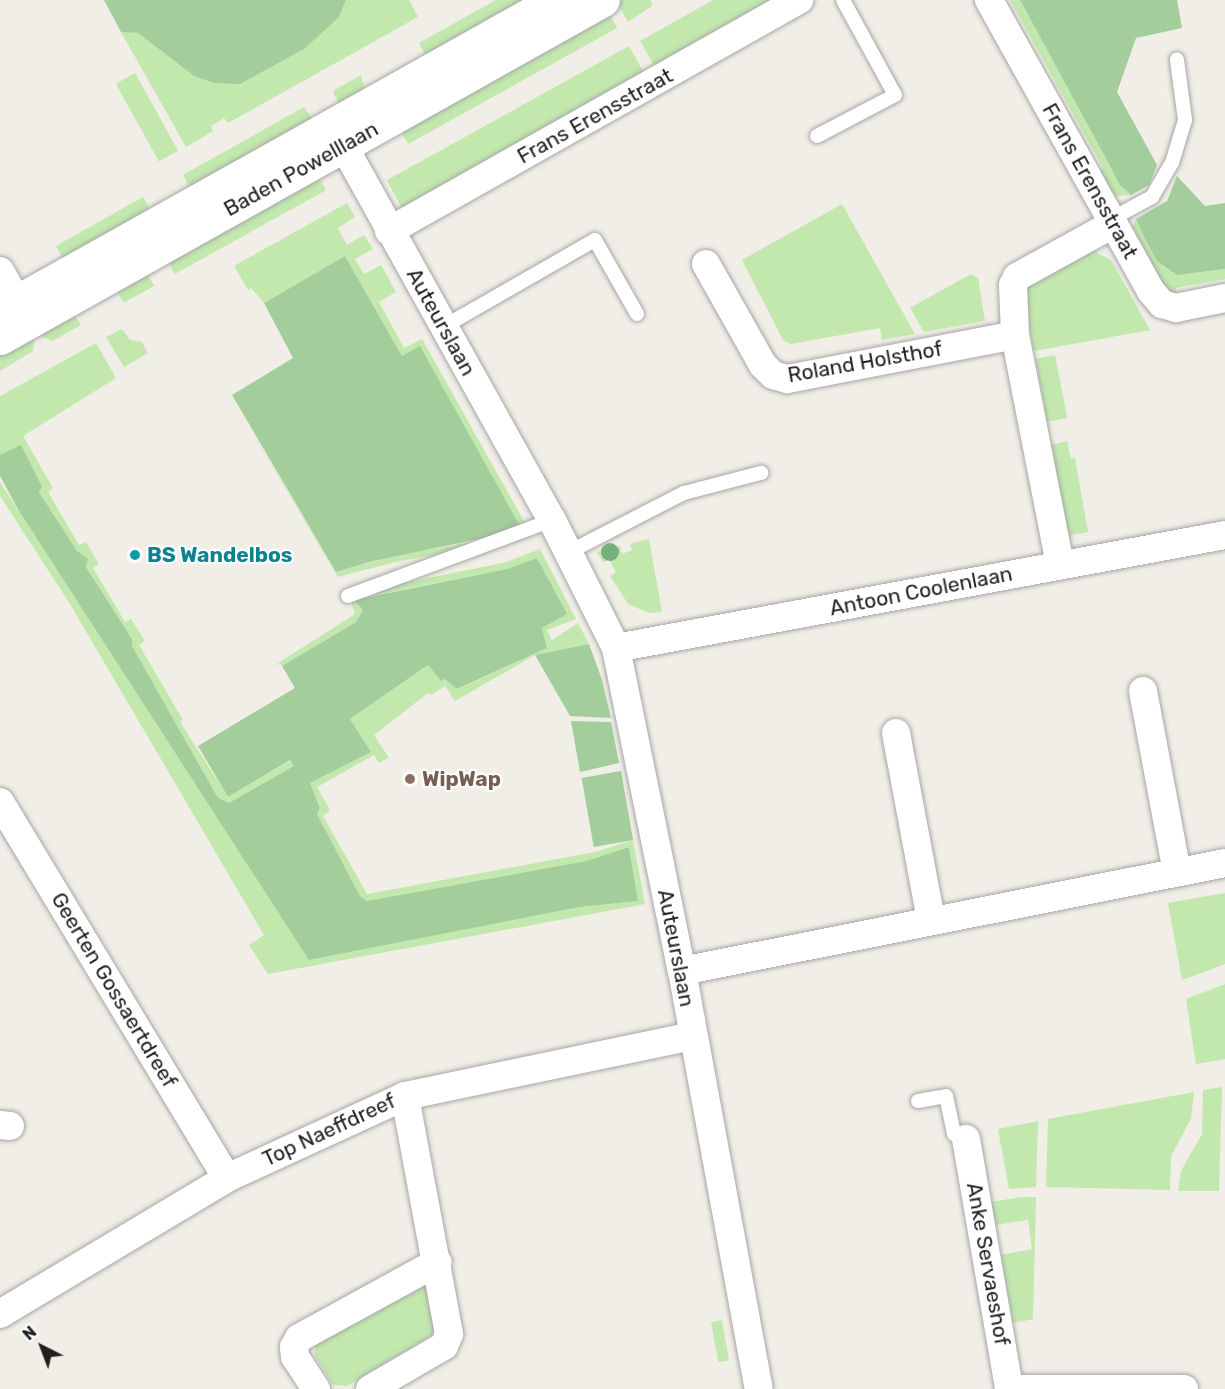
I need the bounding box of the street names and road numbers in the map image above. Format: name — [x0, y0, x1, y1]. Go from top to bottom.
street label: Frans Erensstraat — [513, 63, 677, 169]
street label: Frans Erensstraat — [1037, 99, 1143, 263]
street label: Baden Powelllaan — [220, 116, 382, 222]
street label: Auteurslaan — [401, 264, 481, 380]
street label: Roland Holsthof — [786, 336, 944, 388]
street label: Antoon Coolenlaan — [828, 561, 1014, 621]
street label: Auteurslaan — [652, 887, 700, 1009]
street label: Geerten Gossaertdreef — [46, 888, 182, 1092]
street label: Top Naeffdreef — [259, 1088, 399, 1172]
street label: Anke Servaeshof — [961, 1181, 1015, 1347]

